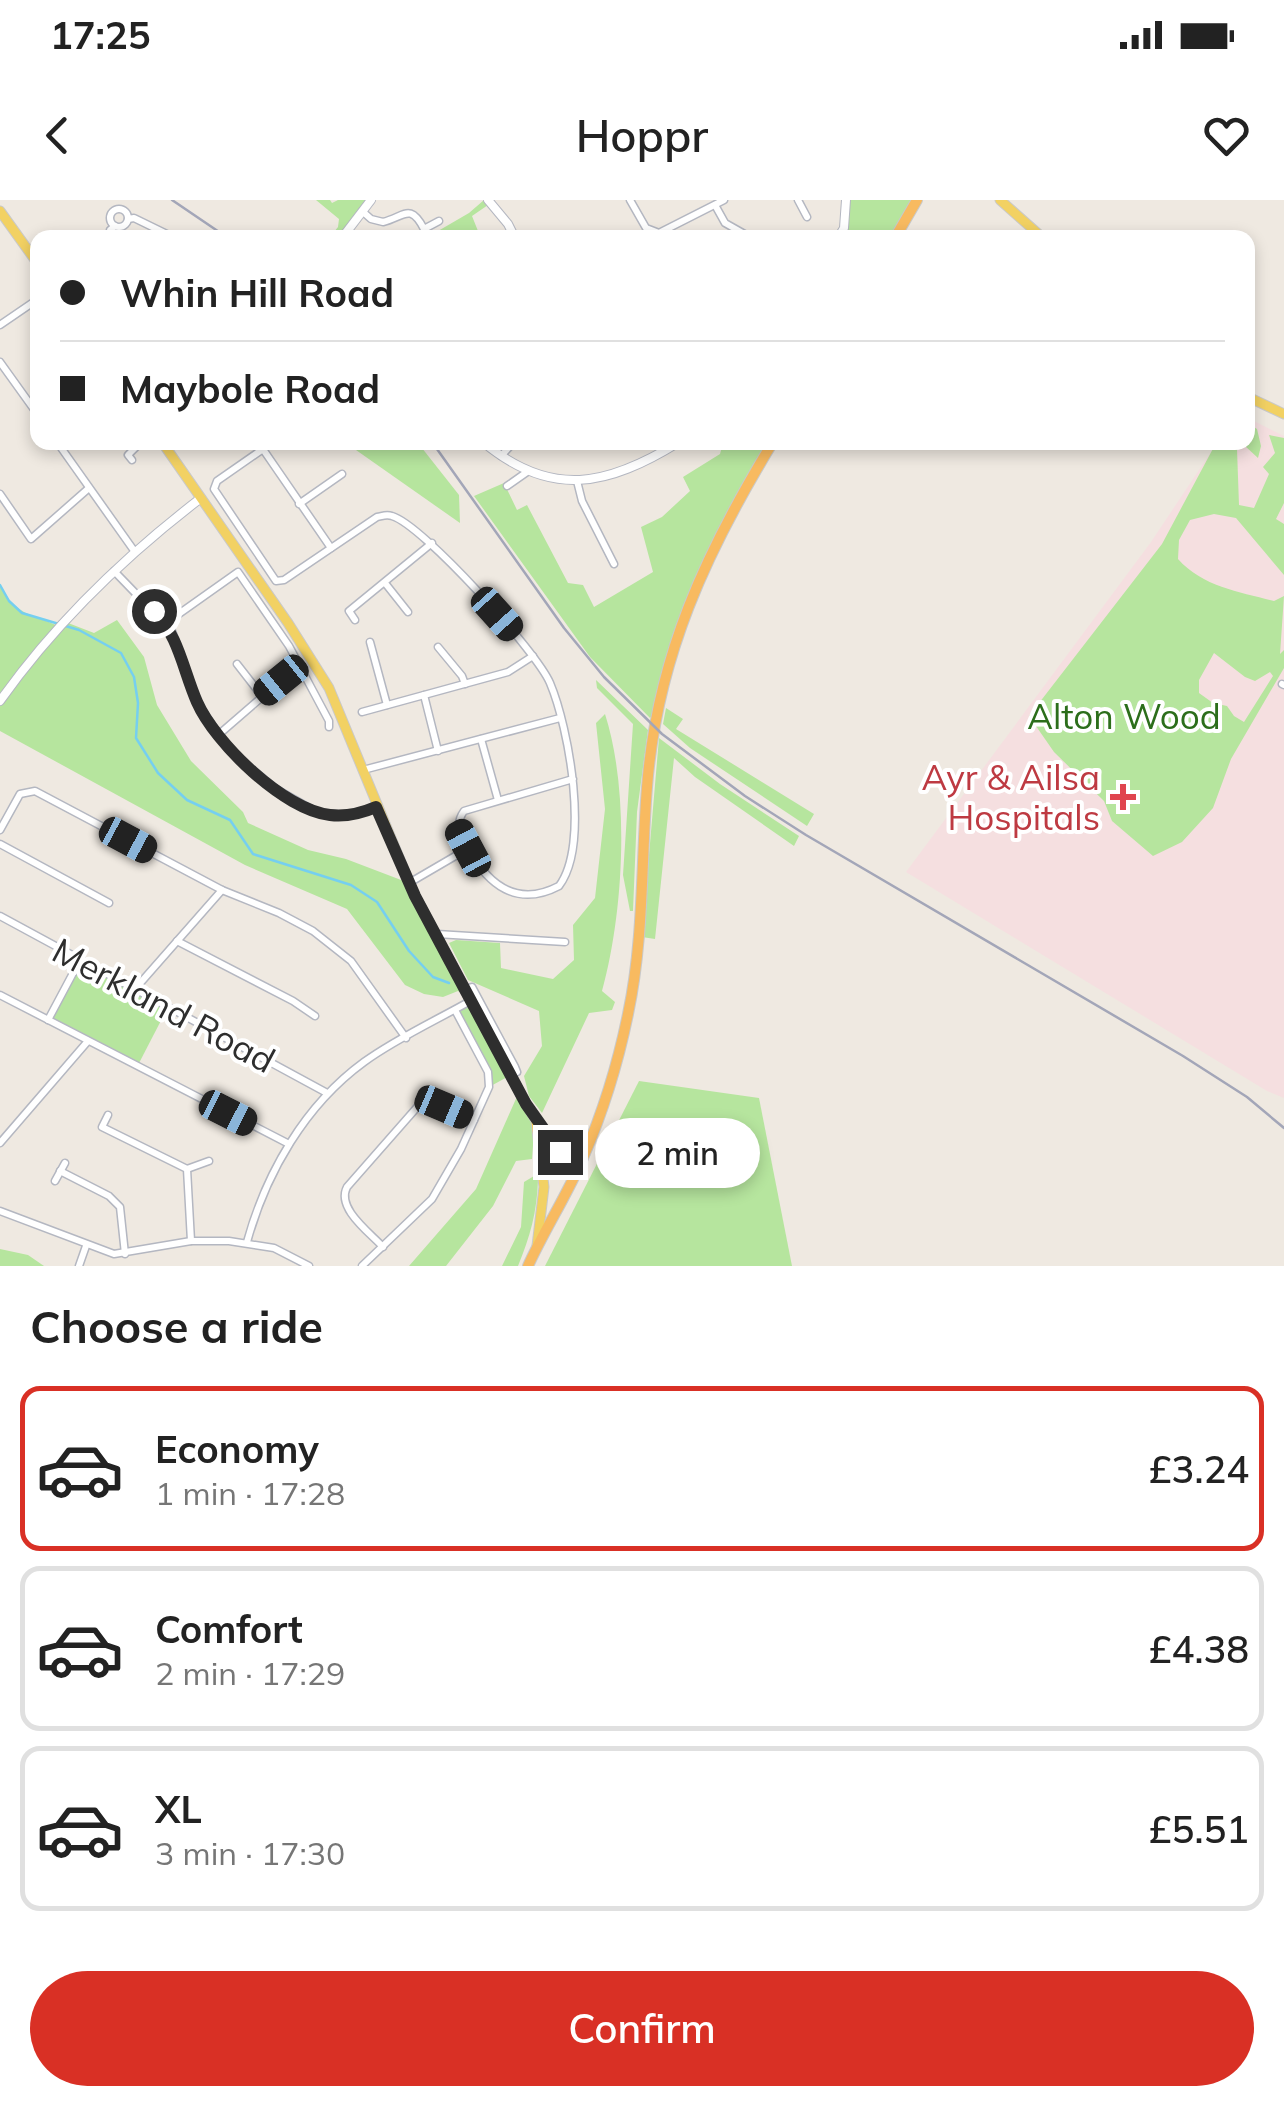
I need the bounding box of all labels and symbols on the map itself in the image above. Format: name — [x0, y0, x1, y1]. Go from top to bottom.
car — [466, 582, 528, 646]
route start — [132, 589, 177, 634]
car — [248, 649, 314, 711]
park label: Alton Wood — [1027, 694, 1221, 738]
place label: Ayr & Ailsa Hospitals — [921, 755, 1100, 839]
marker: Ayr & Ailsa Hospitals — [1110, 784, 1136, 810]
car — [94, 813, 162, 867]
car — [441, 814, 495, 882]
street label: Merkland Road — [45, 928, 283, 1082]
car — [411, 1081, 477, 1133]
car — [194, 1086, 262, 1140]
callout: 2 min — [595, 1117, 760, 1187]
route end — [538, 1130, 583, 1175]

